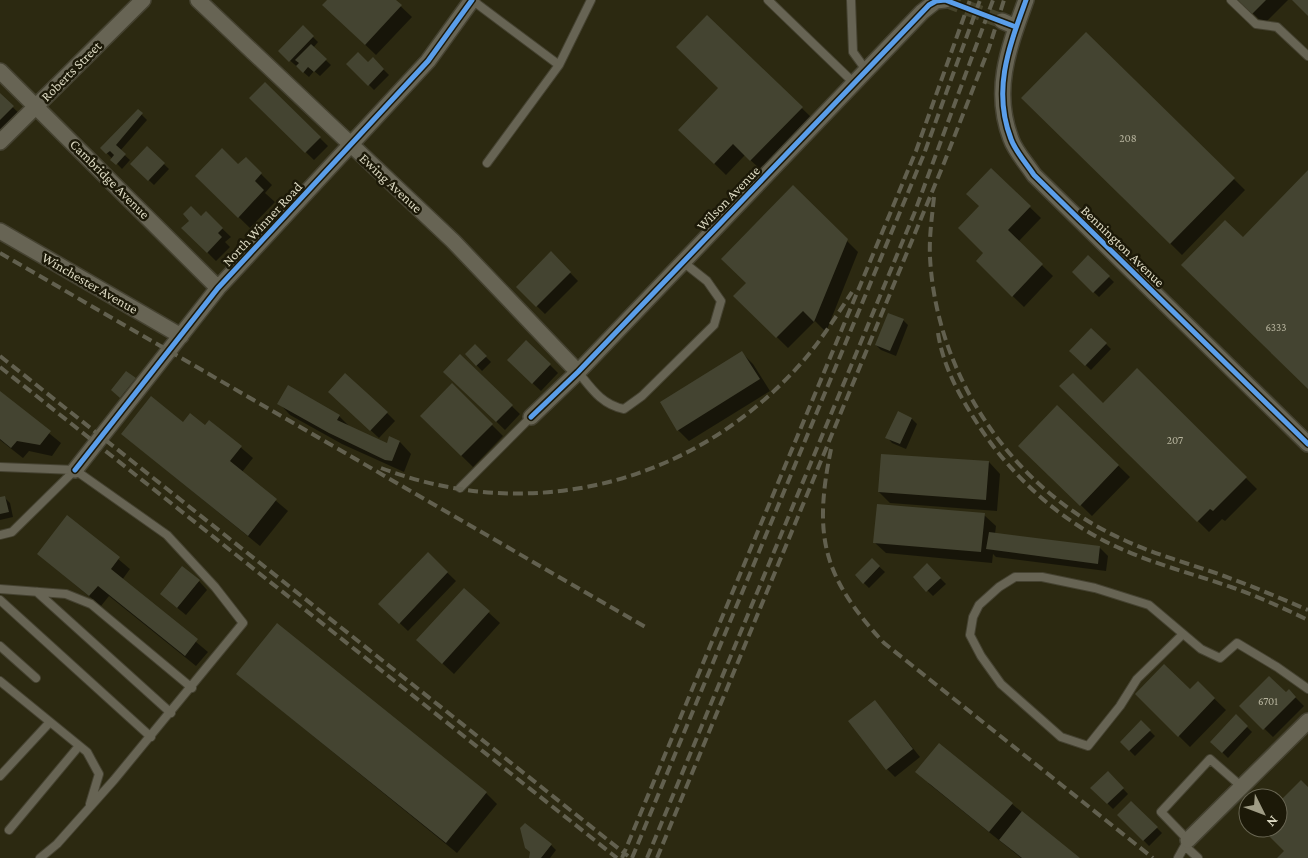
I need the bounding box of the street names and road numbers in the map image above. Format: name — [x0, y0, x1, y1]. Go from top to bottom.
street label: Roberts Street — [38, 37, 105, 104]
street label: Cambridge Avenue — [67, 136, 153, 222]
street label: Ewing Avenue — [356, 150, 426, 216]
street label: Wilson Avenue — [693, 162, 763, 234]
street label: North Winner Road — [219, 178, 306, 269]
street label: Bennington Avenue — [1078, 202, 1168, 290]
street label: Winchester Avenue — [39, 249, 141, 317]

